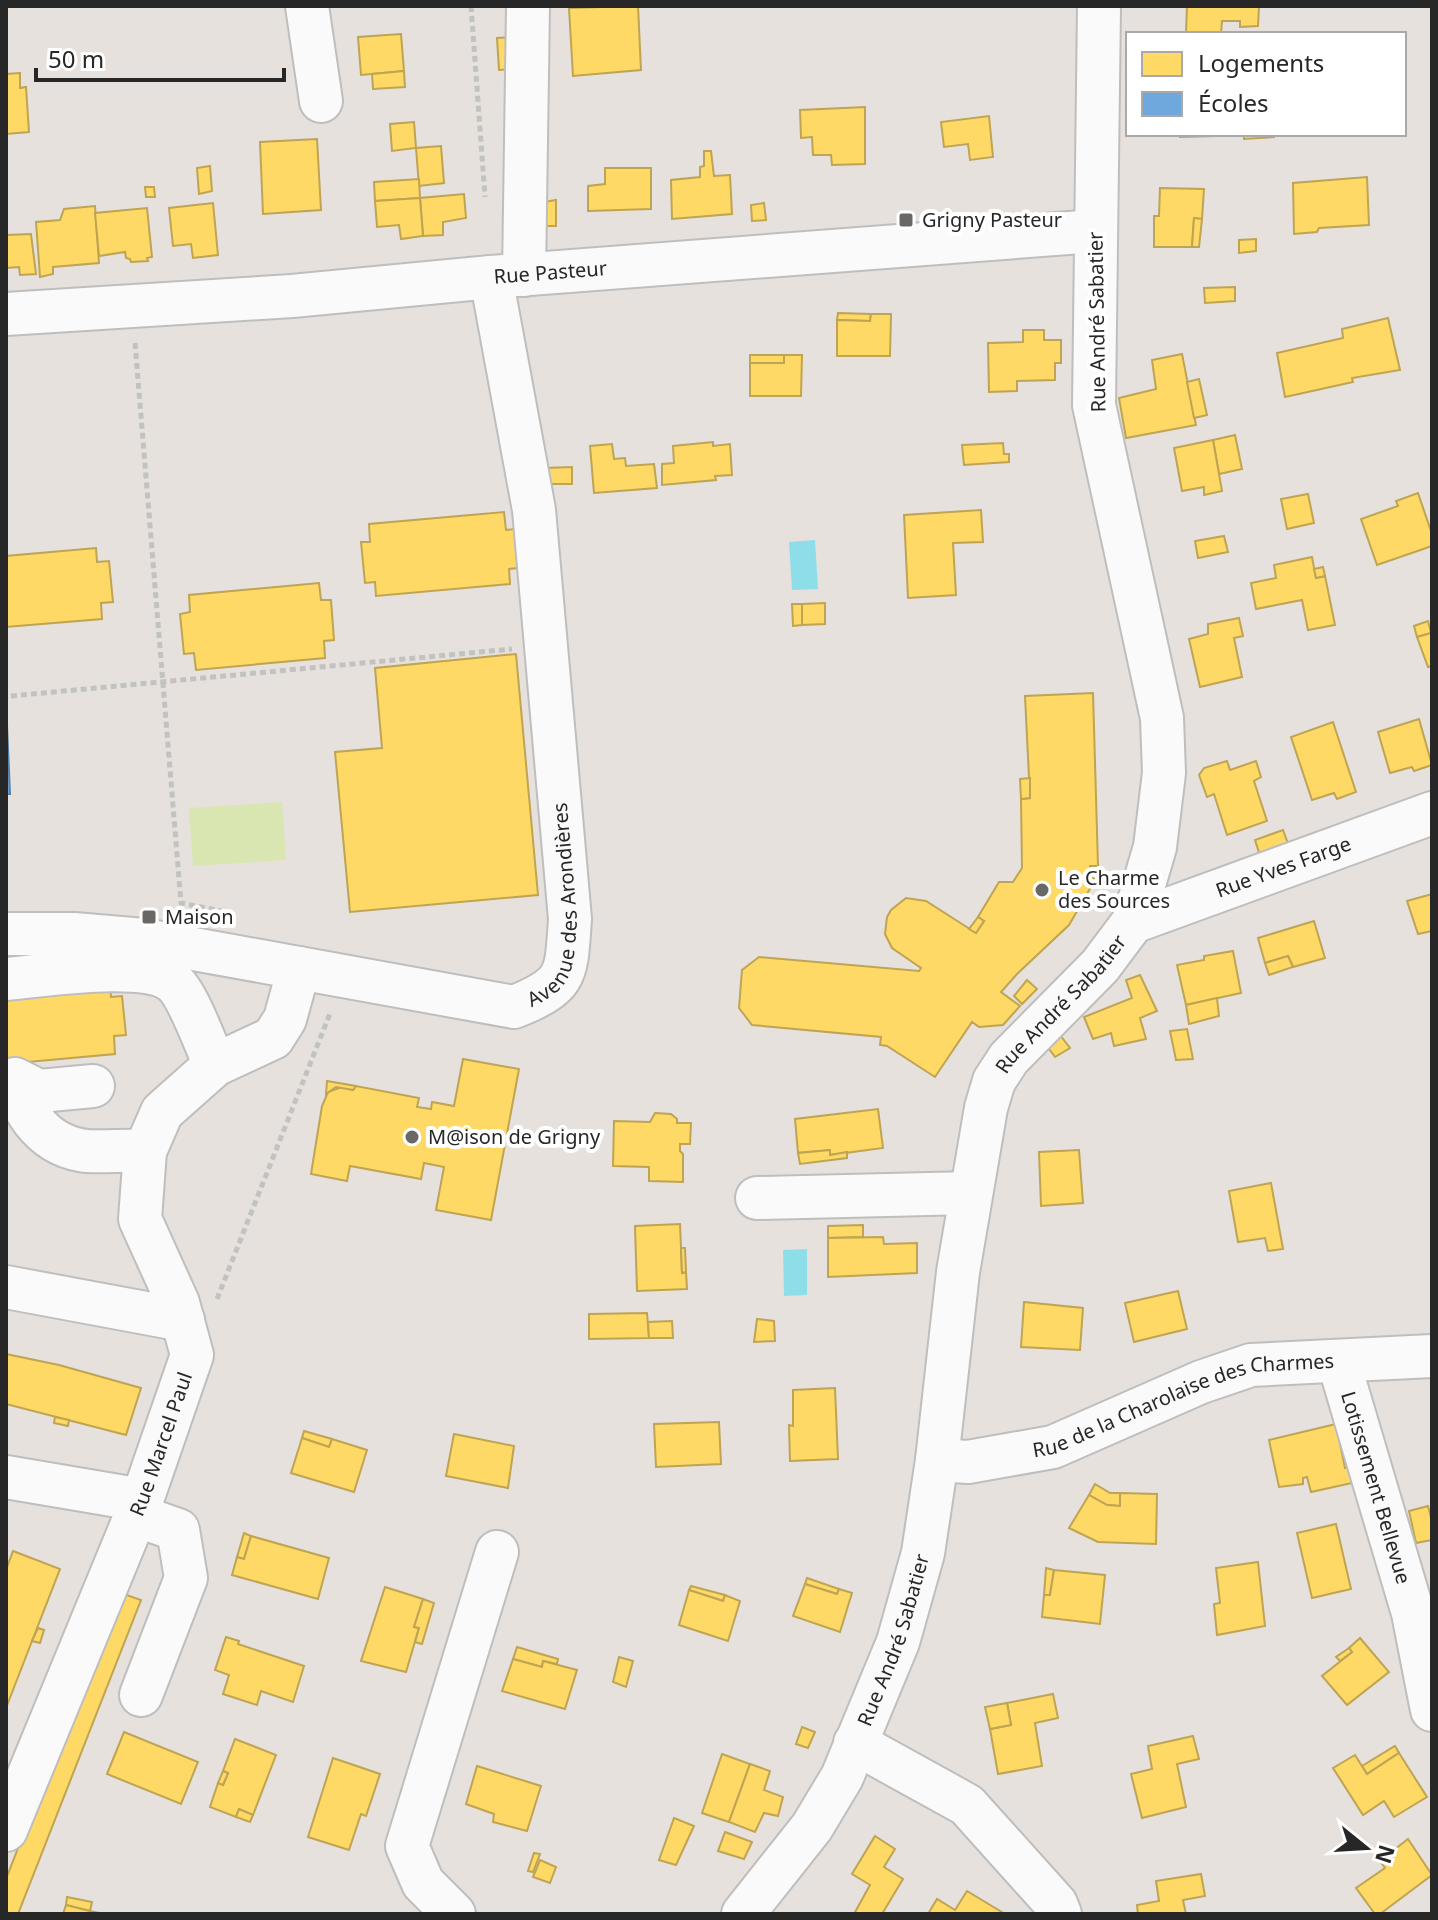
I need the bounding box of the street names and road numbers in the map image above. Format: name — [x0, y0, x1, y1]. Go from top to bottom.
street label: Rue André Sabatier — [1081, 231, 1112, 413]
street label: Rue Pasteur — [493, 254, 608, 290]
street label: Avenue des Arondières — [522, 802, 583, 1013]
street label: Rue Yves Farge — [1212, 830, 1355, 904]
street label: Rue André Sabatier — [989, 929, 1132, 1078]
street label: Rue de la Charolaise des Charmes — [1030, 1347, 1335, 1463]
street label: Rue Marcel Paul — [123, 1368, 198, 1520]
street label: Lotissement Bellevue — [1335, 1388, 1418, 1587]
street label: Rue André Sabatier — [851, 1551, 935, 1730]

